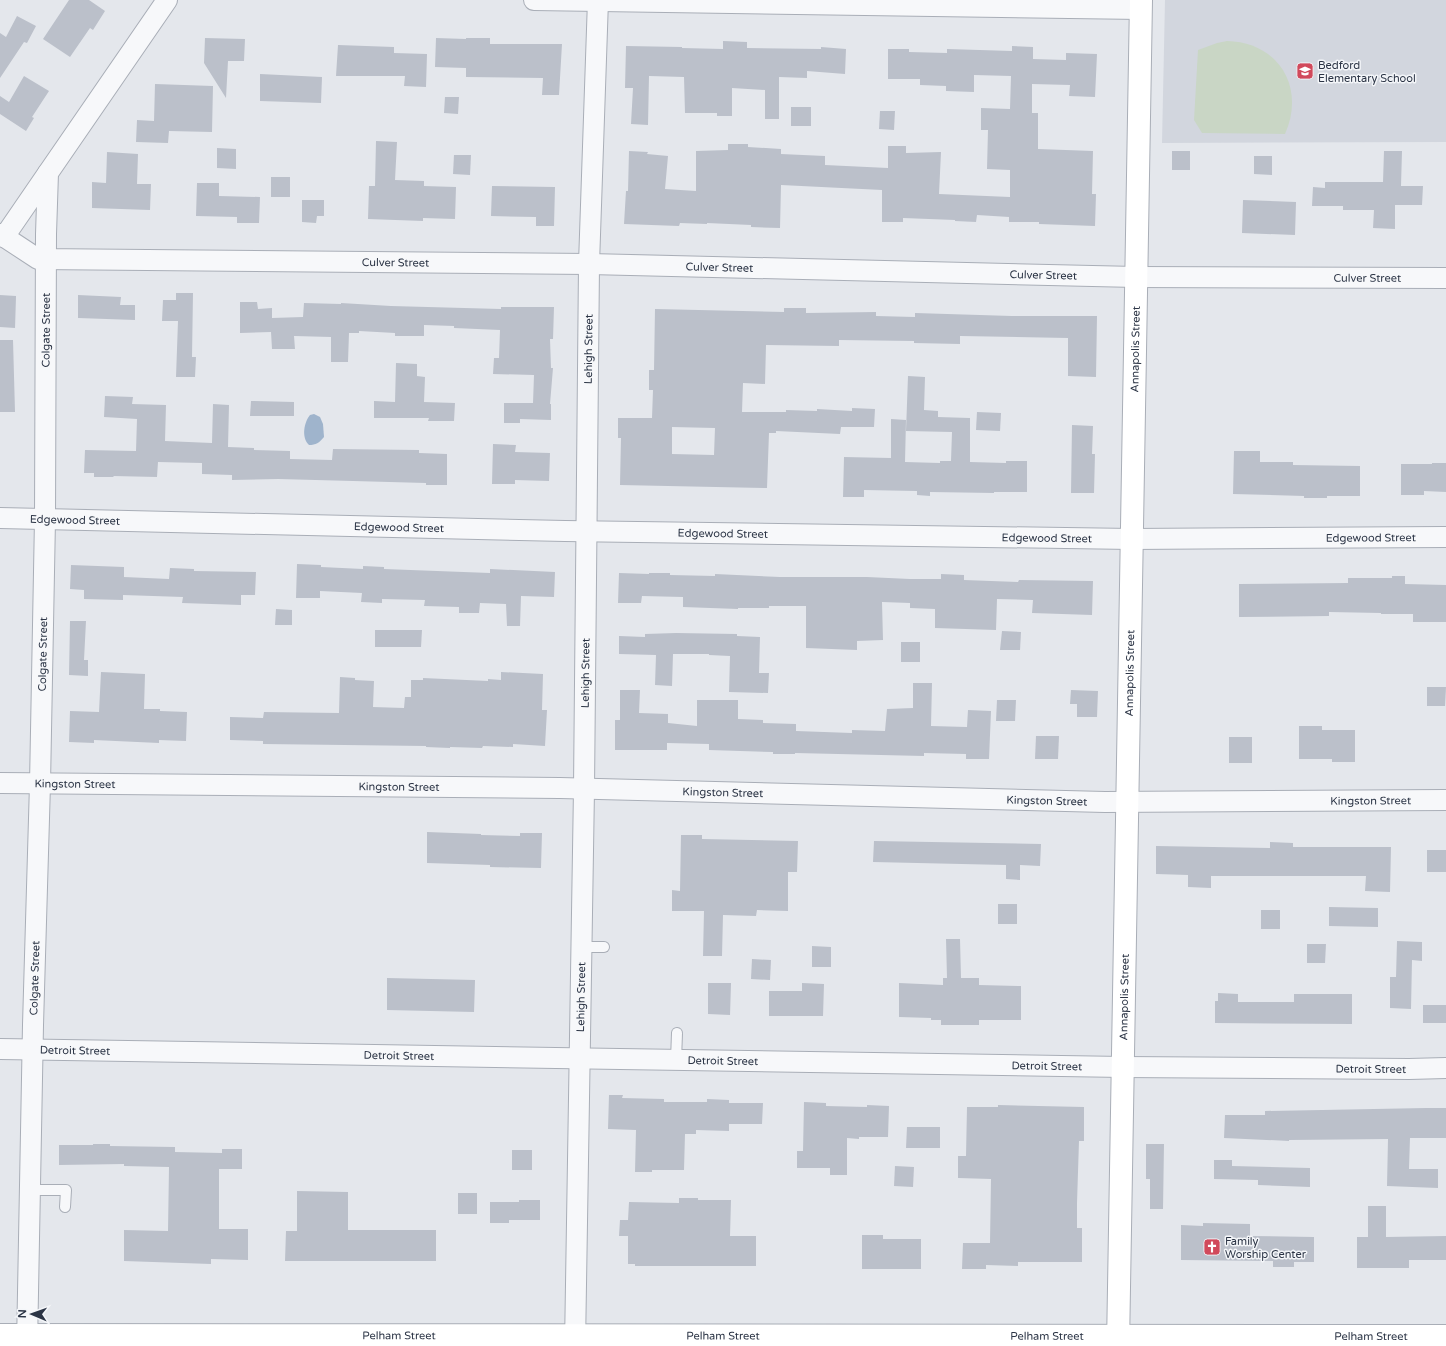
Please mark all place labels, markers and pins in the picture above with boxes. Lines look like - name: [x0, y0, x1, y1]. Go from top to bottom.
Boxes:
- place label: Bedford Elementary School: [1318, 59, 1416, 85]
- school or university icon: Bedford Elementary School: [1295, 61, 1315, 81]
- place label: Family Worship Center: [1225, 1235, 1307, 1261]
- church icon: Family Worship Center: [1202, 1237, 1222, 1257]

